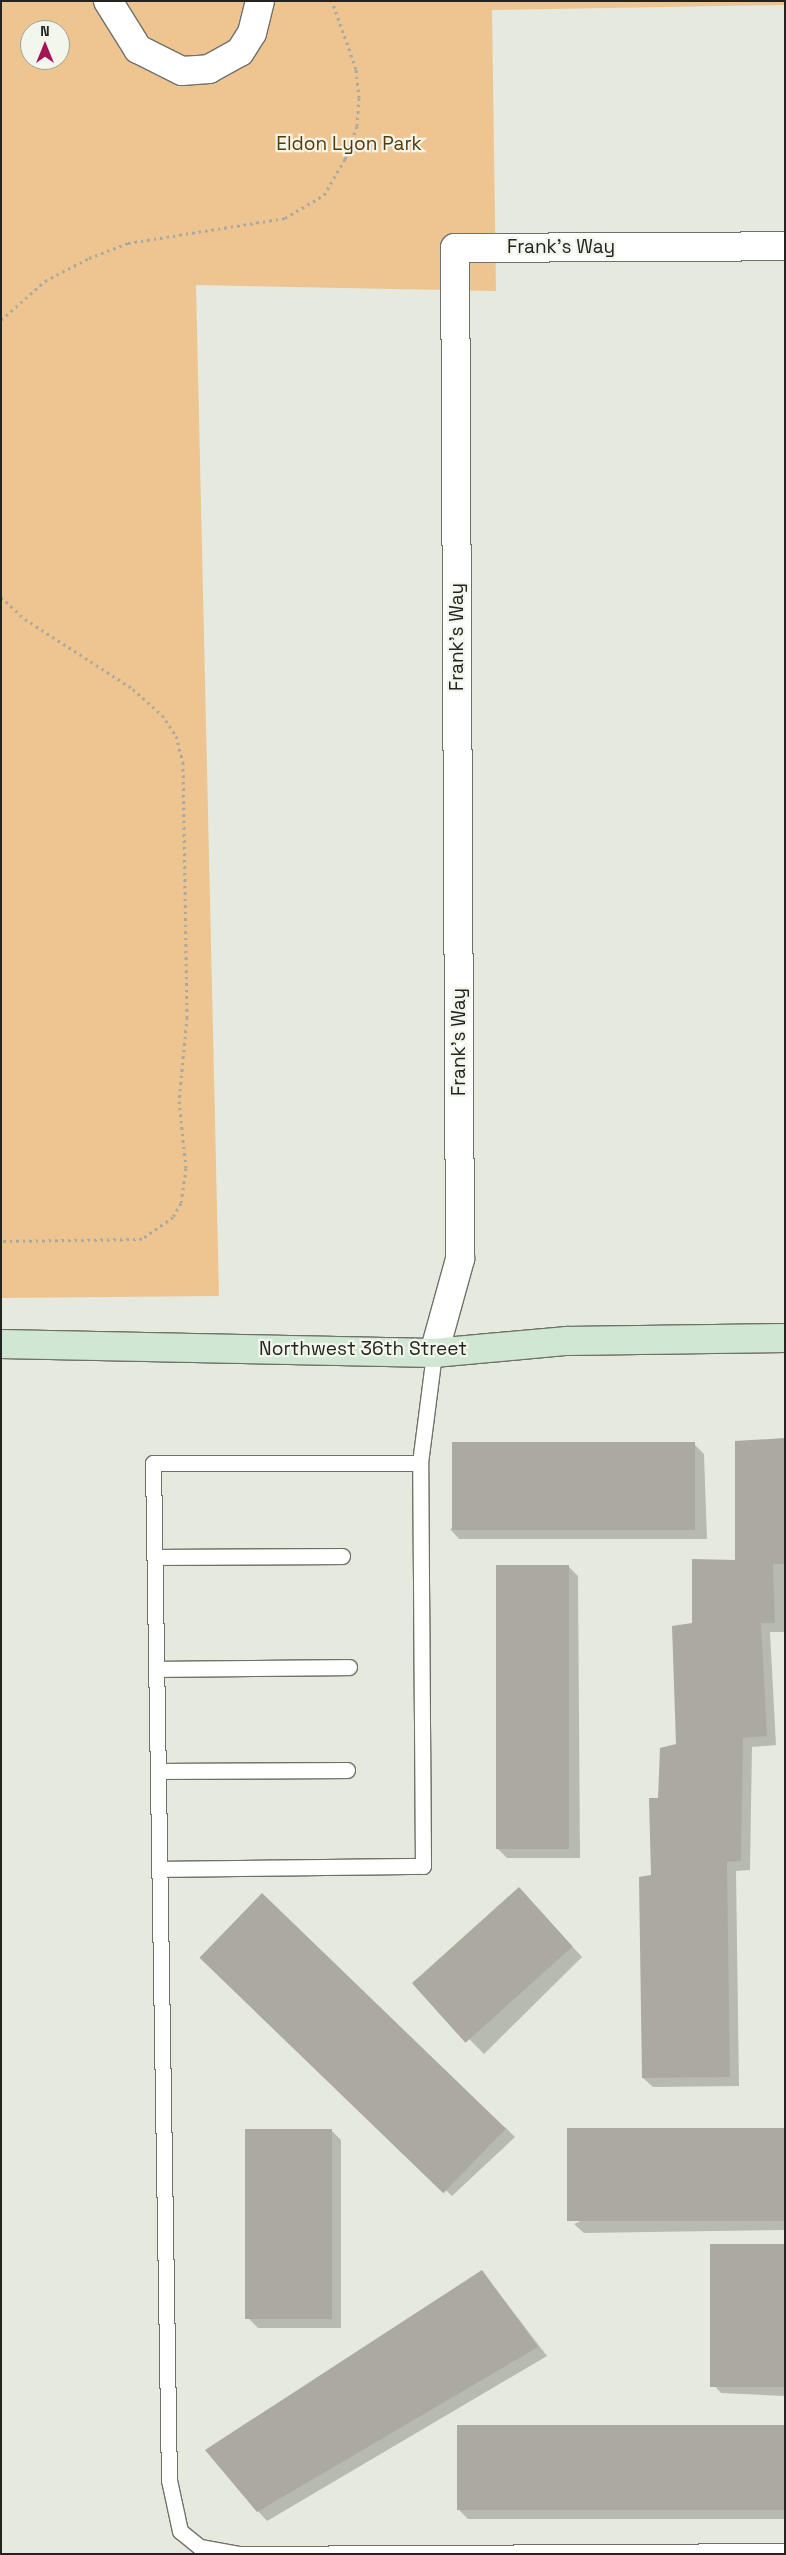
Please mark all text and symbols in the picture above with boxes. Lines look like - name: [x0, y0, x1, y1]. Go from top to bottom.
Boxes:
- north arrow: [20, 20, 70, 70]
- text: N: [40, 22, 50, 40]
- park label: Eldon Lyon Park: [276, 133, 422, 155]
- street label: Frank's Way: [507, 236, 615, 258]
- street label: Frank's Way: [446, 583, 468, 691]
- street label: Frank's Way: [448, 988, 470, 1096]
- street label: Northwest 36th Street: [259, 1338, 467, 1360]

